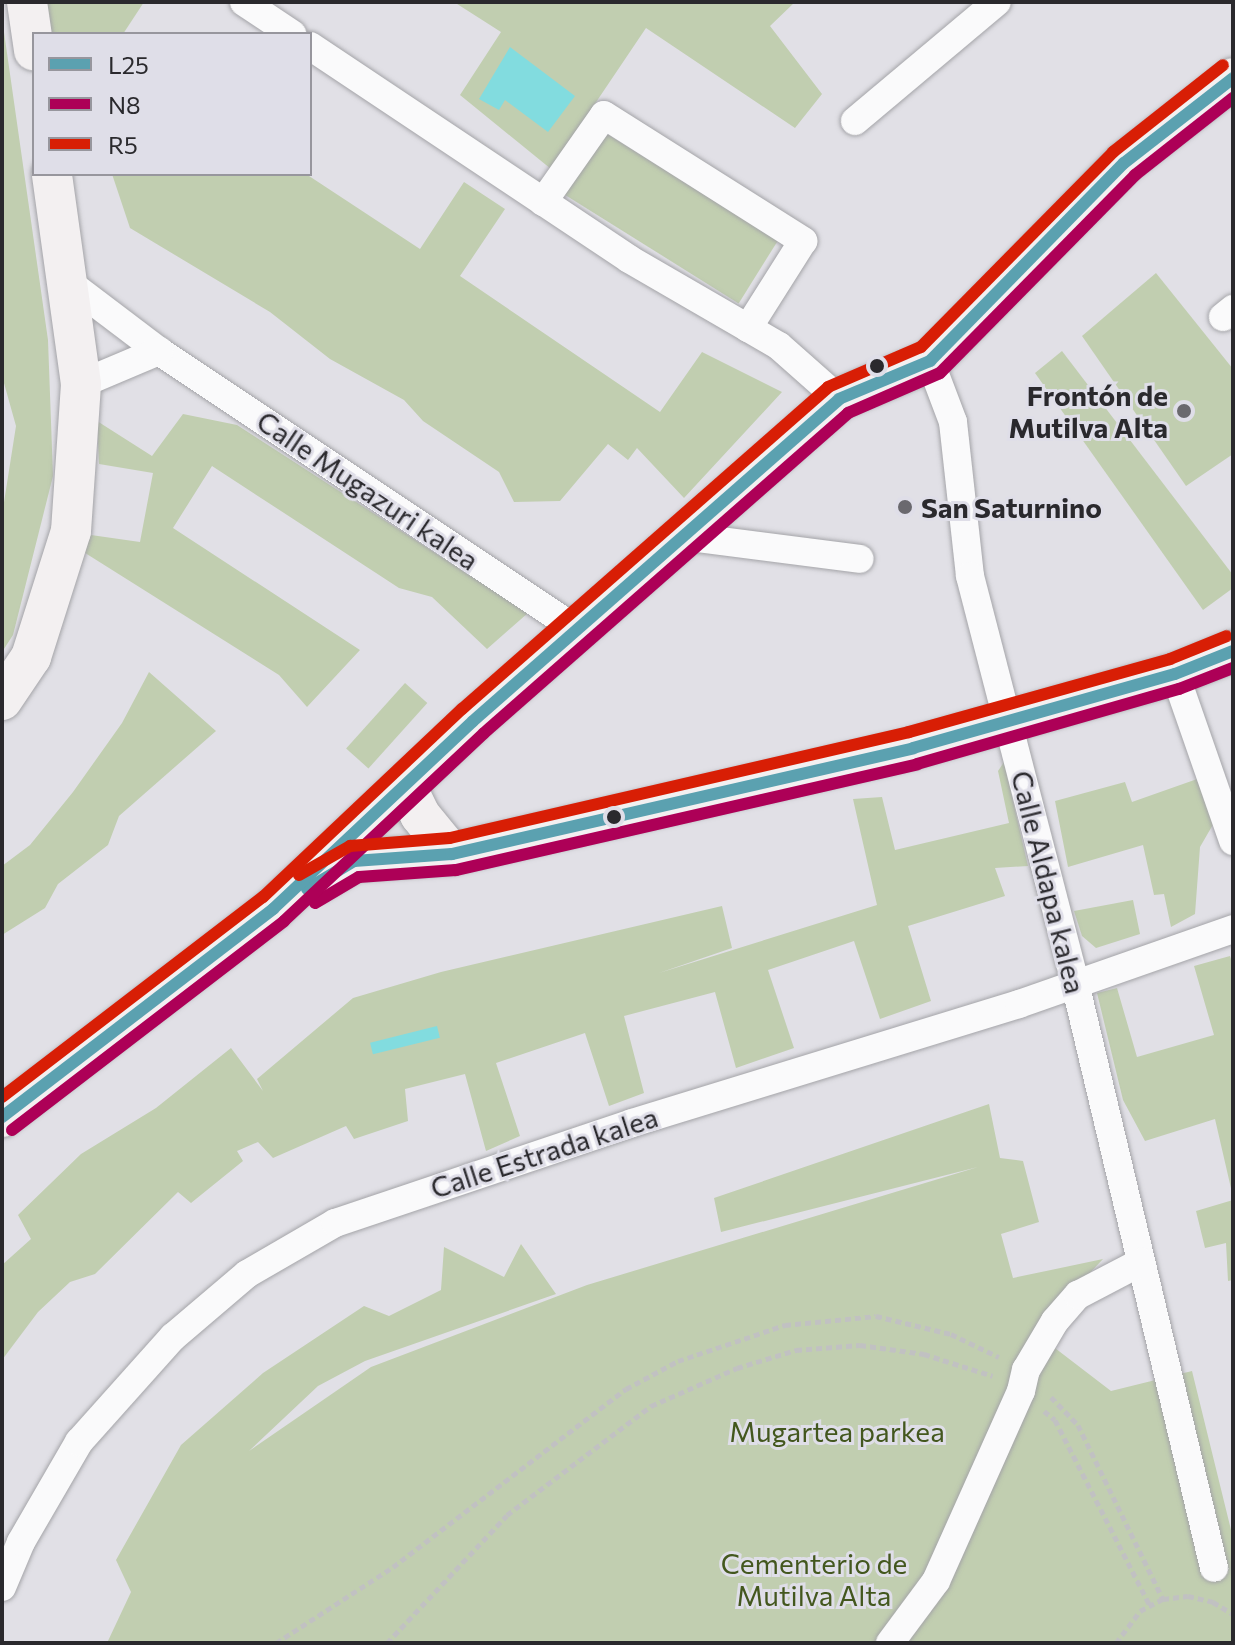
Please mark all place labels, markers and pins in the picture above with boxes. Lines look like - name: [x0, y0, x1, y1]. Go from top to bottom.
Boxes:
- unlabelled marker: [869, 358, 885, 374]
- place label: Frontón de Mutilva Alta: [1009, 378, 1168, 444]
- marker: Frontón de Mutilva Alta: [1175, 402, 1193, 420]
- place label: San Saturnino: [921, 490, 1102, 524]
- marker: San Saturnino: [896, 498, 914, 516]
- unlabelled marker: [606, 809, 622, 825]

